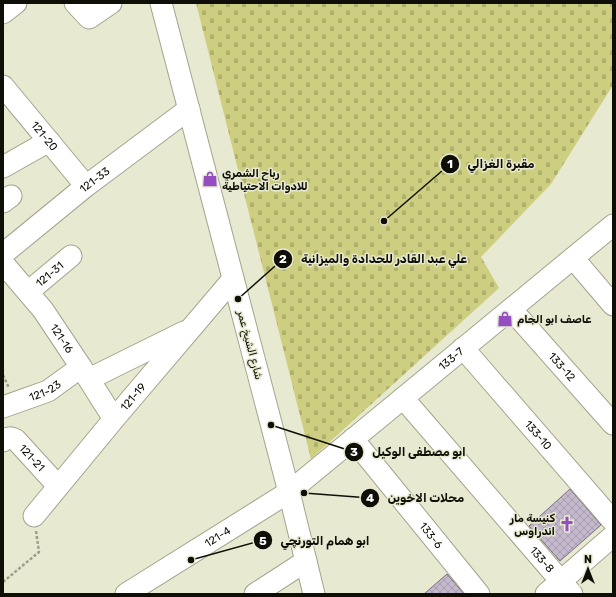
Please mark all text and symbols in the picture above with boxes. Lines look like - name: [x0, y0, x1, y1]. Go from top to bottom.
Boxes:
- street label: 121-20: [29, 119, 60, 153]
- callout: مقبرة الغزالي: [440, 152, 543, 176]
- text: 1: [447, 157, 453, 171]
- text: مقبرة الغزالي: [467, 157, 535, 173]
- street label: 121-33: [77, 164, 112, 195]
- place label: رباح الشمري للادوات الاحتياطية: [222, 167, 308, 193]
- shop icon: رباح الشمري للادوات الاحتياطية: [201, 170, 219, 188]
- callout: علي عبد القادر للحدادة والميزانية: [273, 247, 475, 271]
- text: 2: [279, 252, 287, 266]
- text: علي عبد القادر للحدادة والميزانية: [301, 252, 467, 268]
- street label: 121-31: [33, 259, 66, 289]
- street label: شارع الشيخ عمر: [232, 308, 266, 382]
- shop icon: عاصف ابو الجام: [496, 310, 514, 328]
- place label: عاصف ابو الجام: [517, 313, 591, 327]
- street label: 121-16: [48, 322, 77, 356]
- street label: 133-7: [436, 344, 466, 373]
- street label: 133-12: [546, 350, 578, 384]
- street label: 121-23: [27, 377, 64, 404]
- street label: 121-19: [118, 380, 148, 413]
- street label: 133-10: [522, 418, 555, 452]
- callout: ابو مصطفى الوكيل: [344, 440, 474, 464]
- street label: 121-21: [16, 441, 48, 474]
- text: 3: [350, 445, 358, 459]
- text: ابو مصطفى الوكيل: [372, 445, 466, 459]
- callout: محلات الاخوين: [360, 486, 472, 510]
- text: 4: [366, 491, 374, 505]
- text: محلات الاخوين: [388, 491, 464, 505]
- place label: كنيسة مار اندراوس: [509, 512, 555, 538]
- church icon: كنيسة مار اندراوس: [558, 515, 576, 533]
- street label: 133-6: [417, 520, 446, 551]
- street label: 121-4: [202, 524, 233, 550]
- callout: ابو همام التورنچي: [253, 528, 378, 552]
- text: 5: [259, 534, 267, 548]
- text: ابو همام التورنچي: [280, 534, 370, 550]
- street label: 133-8: [527, 544, 557, 575]
- north arrow: [568, 549, 608, 589]
- text: N: [584, 553, 592, 566]

